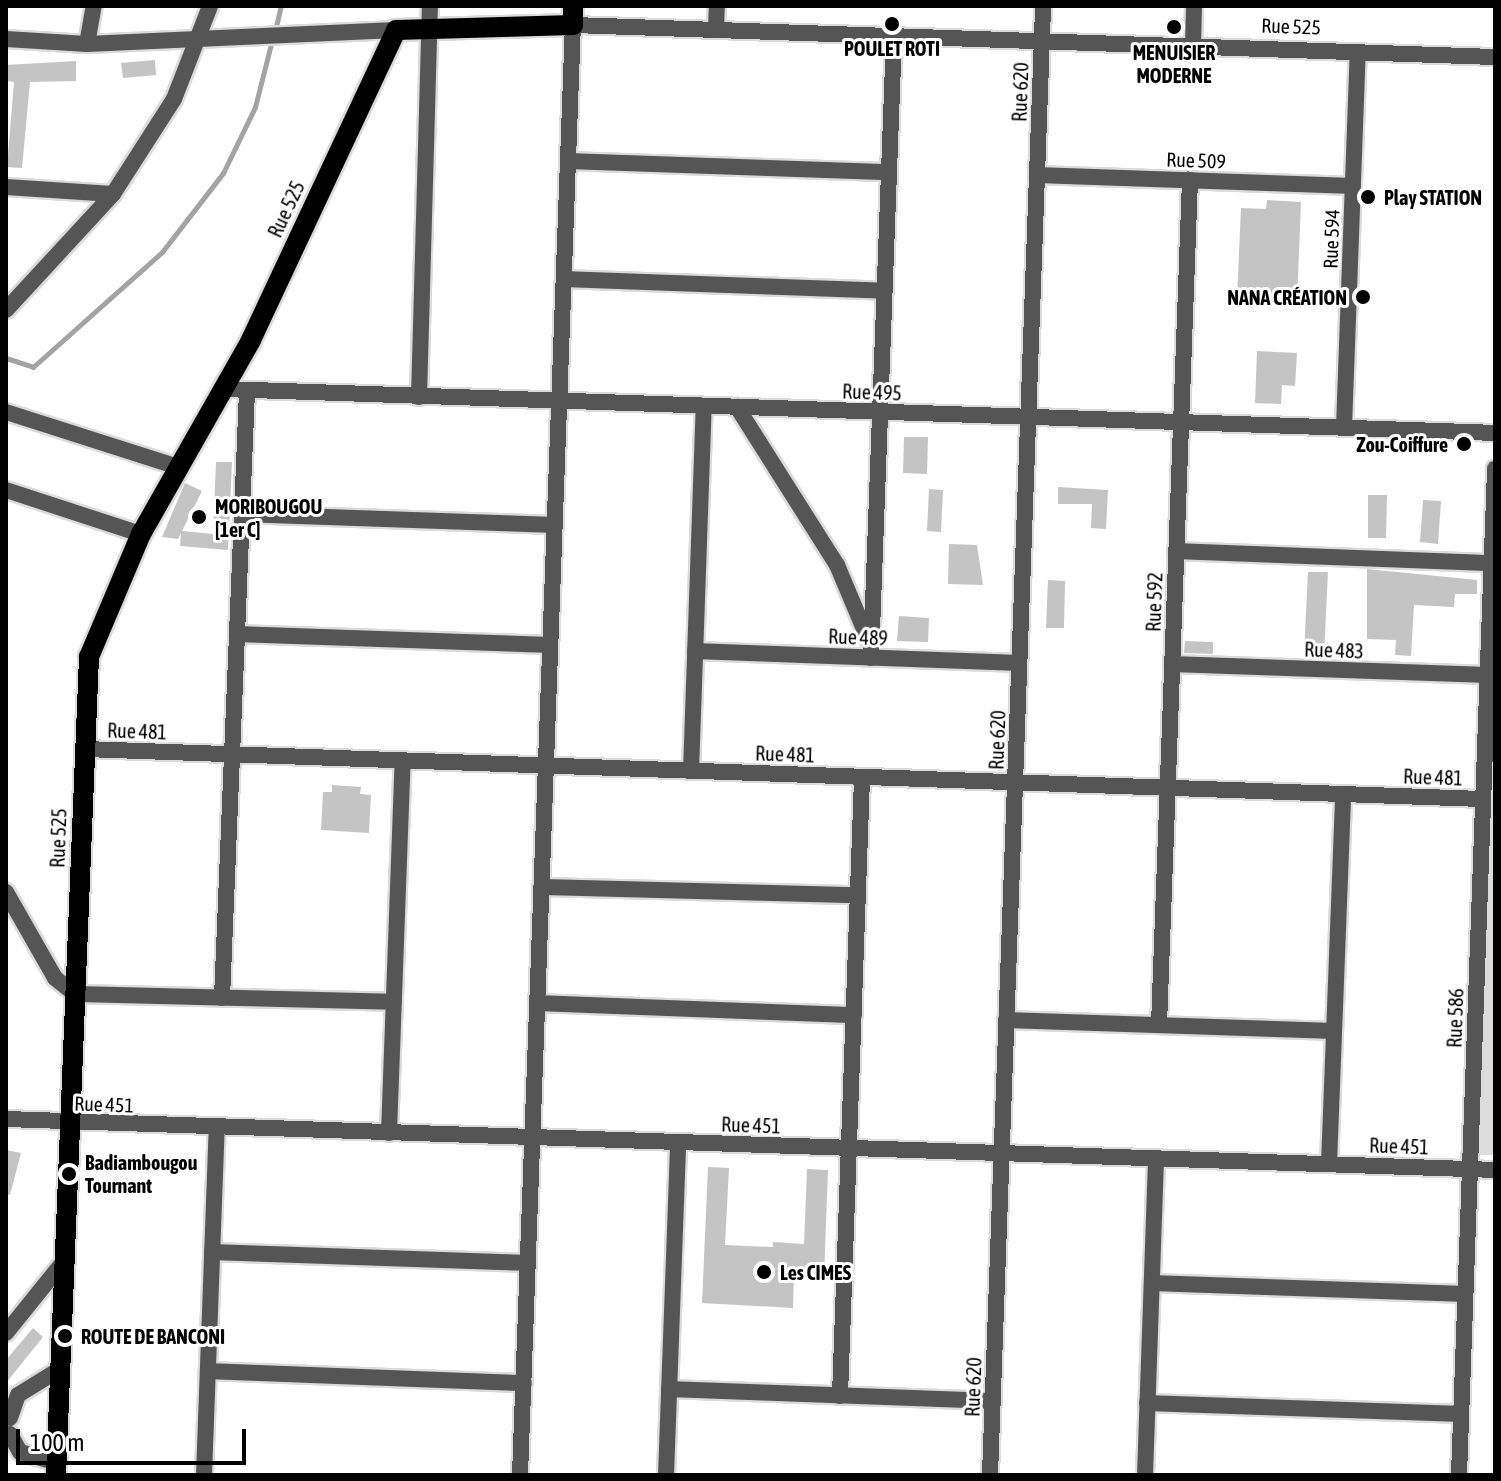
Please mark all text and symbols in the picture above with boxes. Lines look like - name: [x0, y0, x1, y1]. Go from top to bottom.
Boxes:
- street label: Rue 525: [1261, 13, 1321, 39]
- marker: POULET ROTI: [883, 15, 901, 33]
- marker: MENUISIER MODERNE: [1165, 18, 1183, 36]
- place label: POULET ROTI: [844, 36, 940, 60]
- place label: MENUISIER MODERNE: [1133, 40, 1215, 87]
- street label: Rue 620: [1007, 62, 1033, 122]
- street label: Rue 509: [1166, 147, 1226, 173]
- street label: Rue 525: [263, 177, 309, 241]
- place label: Play STATION: [1384, 185, 1482, 209]
- marker: Play STATION: [1359, 188, 1377, 206]
- street label: Rue 594: [1318, 209, 1344, 269]
- place label: NANA CRÉATION: [1227, 285, 1347, 309]
- marker: NANA CRÉATION: [1354, 288, 1372, 306]
- street label: Rue 495: [842, 379, 902, 405]
- place label: Zou-Coiffure: [1356, 432, 1448, 456]
- marker: Zou-Coiffure: [1455, 435, 1473, 453]
- place label: MORIBOUGOU [1er C]: [215, 494, 322, 541]
- marker: MORIBOUGOU [1er C]: [190, 508, 208, 526]
- street label: Rue 592: [1141, 572, 1167, 632]
- street label: Rue 489: [828, 624, 888, 650]
- street label: Rue 483: [1304, 637, 1364, 663]
- street label: Rue 620: [984, 710, 1010, 770]
- street label: Rue 481: [107, 718, 167, 744]
- street label: Rue 481: [755, 741, 815, 767]
- street label: Rue 481: [1403, 764, 1463, 790]
- street label: Rue 525: [45, 808, 71, 868]
- street label: Rue 586: [1442, 988, 1468, 1048]
- street label: Rue 451: [74, 1091, 134, 1117]
- street label: Rue 451: [721, 1112, 781, 1138]
- street label: Rue 451: [1369, 1133, 1429, 1159]
- place label: Badiambougou Tournant: [85, 1150, 197, 1197]
- marker: Badiambougou Tournant: [60, 1165, 78, 1183]
- place label: Les CIMES: [780, 1260, 851, 1284]
- marker: Les CIMES: [755, 1263, 773, 1281]
- place label: ROUTE DE BANCONI: [81, 1324, 225, 1348]
- marker: ROUTE DE BANCONI: [56, 1327, 74, 1345]
- street label: Rue 620: [960, 1357, 986, 1417]
- scale bar: [20, 1413, 250, 1463]
- text: 100 m: [30, 1429, 84, 1456]

